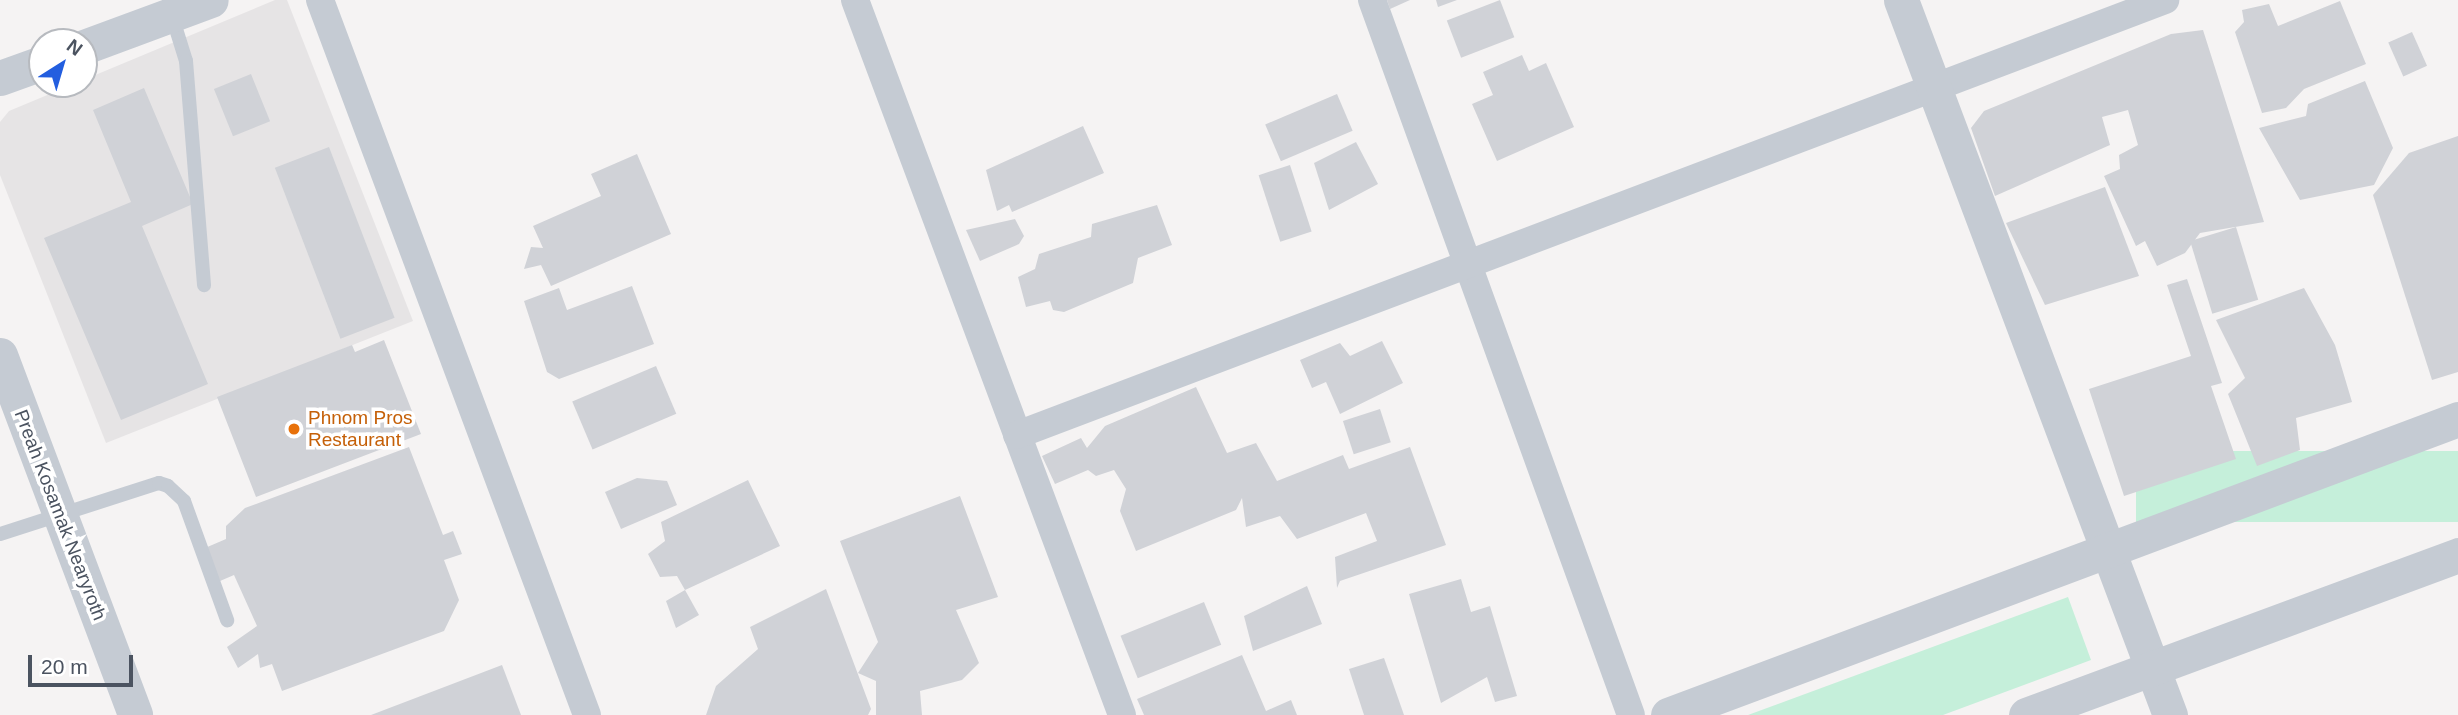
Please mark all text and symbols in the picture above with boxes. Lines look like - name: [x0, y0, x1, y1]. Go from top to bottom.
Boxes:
- north arrow: [28, 28, 98, 98]
- text: N: [63, 35, 87, 60]
- street label: Preah Kosamak Nearyroth: [9, 406, 111, 624]
- place label: Phnom Pros Restaurant: [308, 407, 413, 451]
- marker: Phnom Pros Restaurant: [286, 421, 302, 437]
- scale bar: [32, 642, 136, 686]
- text: 20 m: [41, 655, 88, 678]

